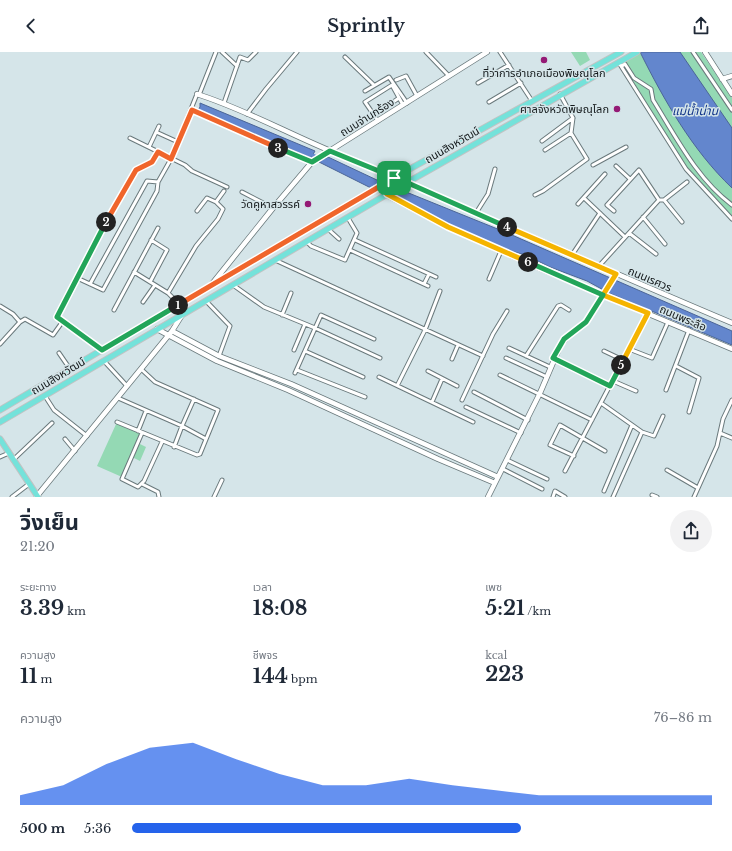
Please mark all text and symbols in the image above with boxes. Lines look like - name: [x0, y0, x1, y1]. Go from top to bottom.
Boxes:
- icon: back: [20, 15, 42, 37]
- text: Sprintly: [327, 15, 405, 37]
- icon: share: [690, 15, 712, 37]
- marker: ที่ว่าการอำเภอเมืองพิษณุโลก: [539, 55, 549, 65]
- place label: ที่ว่าการอำเภอเมืองพิษณุโลก: [482, 65, 606, 80]
- street label: ถนนจ่านกร้อง: [337, 95, 397, 139]
- place label: ศาลจังหวัดพิษณุโลก: [520, 102, 609, 116]
- water label: แม่น้ำน่าน: [672, 102, 719, 118]
- marker: ศาลจังหวัดพิษณุโลก: [612, 104, 622, 114]
- street label: ถนนสิงหวัฒน์: [422, 124, 482, 166]
- pin: 3: [268, 138, 288, 158]
- text: 3: [274, 141, 282, 155]
- pin: [377, 161, 411, 195]
- icon: arrive: [383, 167, 405, 189]
- place label: วัดคูหาสวรรค์: [241, 197, 300, 211]
- marker: วัดคูหาสวรรค์: [303, 199, 313, 209]
- pin: 2: [96, 212, 116, 232]
- text: 2: [102, 215, 110, 229]
- pin: 4: [497, 217, 517, 237]
- text: 4: [503, 220, 511, 234]
- pin: 6: [518, 252, 538, 272]
- text: 6: [524, 255, 532, 269]
- street label: ถนนเรศวร: [626, 264, 674, 294]
- pin: 1: [168, 295, 188, 315]
- text: 1: [176, 298, 180, 312]
- street label: ถนนพระลือ: [658, 302, 708, 334]
- street label: ถนนสิงหวัฒน์: [28, 354, 88, 398]
- pin: 5: [611, 355, 631, 375]
- text: 5: [618, 358, 624, 372]
- text: วิ่งเย็น: [20, 509, 79, 536]
- button: share: [670, 510, 712, 552]
- text: 21:20: [20, 538, 55, 555]
- text: ระยะทาง: [20, 580, 56, 594]
- text: เวลา: [253, 580, 272, 594]
- text: เพซ: [485, 580, 502, 594]
- text: 3.39: [20, 596, 64, 620]
- text: 18:08: [253, 596, 308, 620]
- text: 5:21: [485, 596, 525, 620]
- text: km: [64, 604, 86, 618]
- text: /km: [525, 604, 551, 618]
- text: ความสูง: [20, 648, 56, 662]
- text: ชีพจร: [253, 648, 278, 662]
- text: kcal: [485, 648, 507, 662]
- text: 223: [485, 662, 524, 686]
- text: 11: [20, 664, 37, 688]
- text: 144: [253, 664, 288, 688]
- text: m: [37, 672, 52, 686]
- text: bpm: [288, 672, 318, 686]
- text: 76–86 m: [654, 709, 712, 726]
- text: ความสูง: [20, 710, 62, 727]
- text: 500 m: [20, 820, 65, 837]
- text: 5:36: [84, 820, 111, 837]

